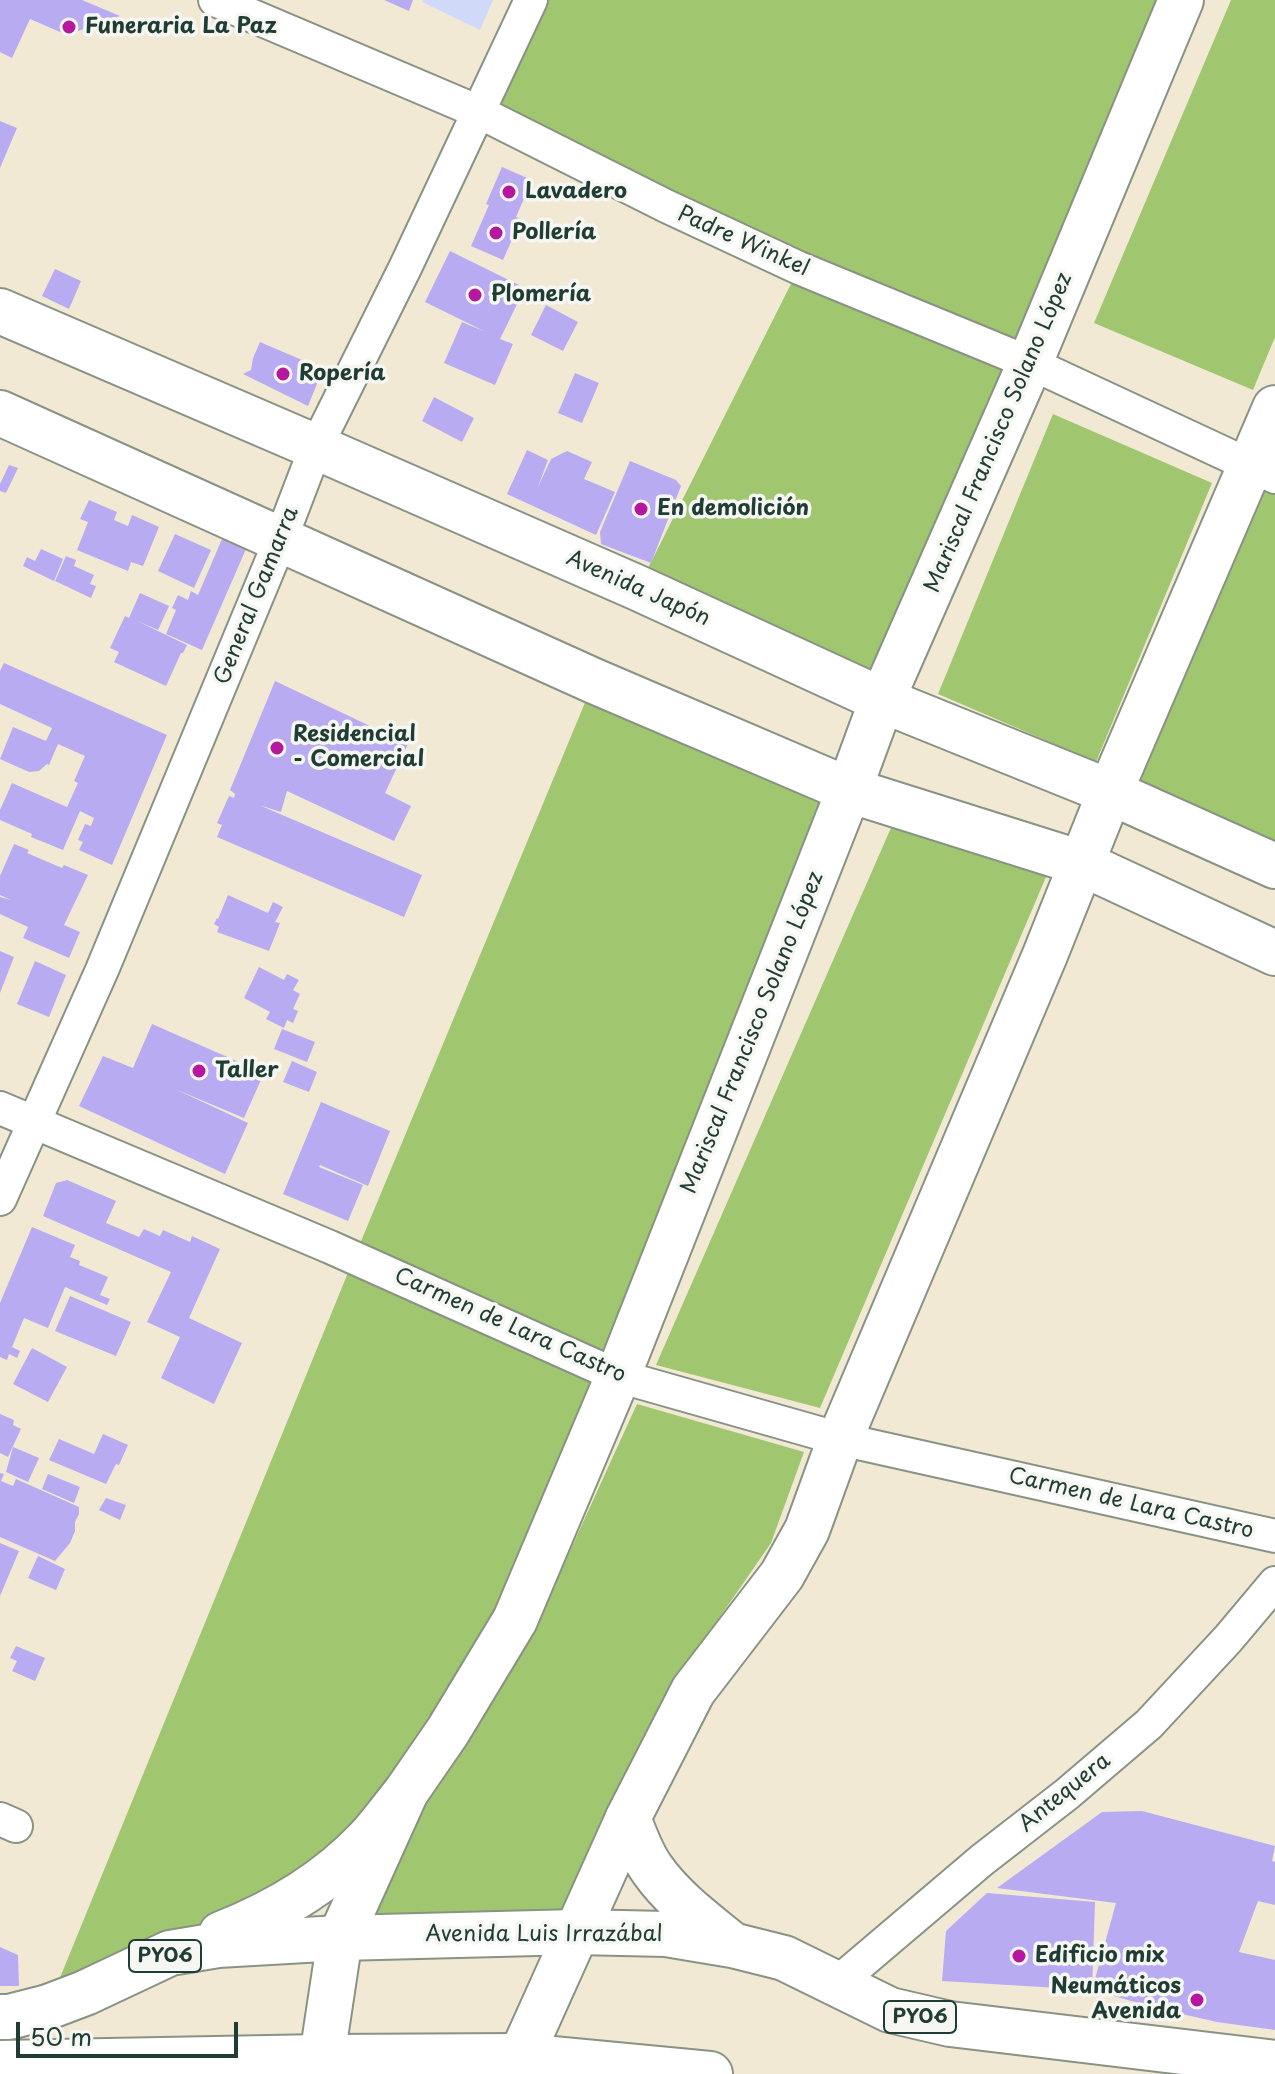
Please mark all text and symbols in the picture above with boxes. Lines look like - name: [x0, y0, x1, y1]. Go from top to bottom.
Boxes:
- place label: Funeraria La Paz: [85, 14, 277, 40]
- marker: Funeraria La Paz: [60, 18, 78, 36]
- place label: Lavadero: [525, 179, 627, 205]
- marker: Lavadero: [500, 183, 518, 201]
- street label: Padre Winkel: [673, 201, 813, 283]
- place label: Pollería: [512, 220, 596, 246]
- marker: Pollería: [487, 224, 505, 242]
- street label: Mariscal Francisco Solano López: [919, 269, 1079, 597]
- place label: Plomería: [491, 282, 591, 308]
- marker: Plomería: [466, 286, 484, 304]
- place label: Ropería: [299, 361, 386, 387]
- marker: Ropería: [274, 365, 292, 383]
- place label: En demolición: [657, 496, 809, 522]
- marker: En demolición: [632, 500, 650, 518]
- street label: General Gamarra: [209, 503, 305, 689]
- street label: Avenida Japón: [562, 546, 714, 632]
- place label: Residencial - Comercial: [293, 722, 424, 774]
- marker: Residencial - Comercial: [268, 739, 286, 757]
- street label: Mariscal Francisco Solano López: [676, 868, 830, 1198]
- place label: Taller: [215, 1058, 279, 1084]
- marker: Taller: [190, 1062, 208, 1080]
- street label: Carmen de Lara Castro: [390, 1263, 630, 1389]
- street label: Carmen de Lara Castro: [1006, 1463, 1256, 1545]
- street label: Antequera: [1014, 1748, 1116, 1838]
- street label: Avenida Luis Irrazábal: [425, 1922, 663, 1948]
- road number: PY06: [129, 1940, 201, 1972]
- place label: Edificio mix: [1035, 1943, 1164, 1969]
- marker: Edificio mix: [1010, 1947, 1028, 1965]
- place label: Neumáticos Avenida: [1051, 1974, 1181, 2026]
- marker: Neumáticos Avenida: [1188, 1991, 1206, 2009]
- road number: PY06: [884, 2001, 956, 2033]
- scale bar: [20, 2006, 242, 2056]
- text: 50 m: [30, 2018, 92, 2054]

